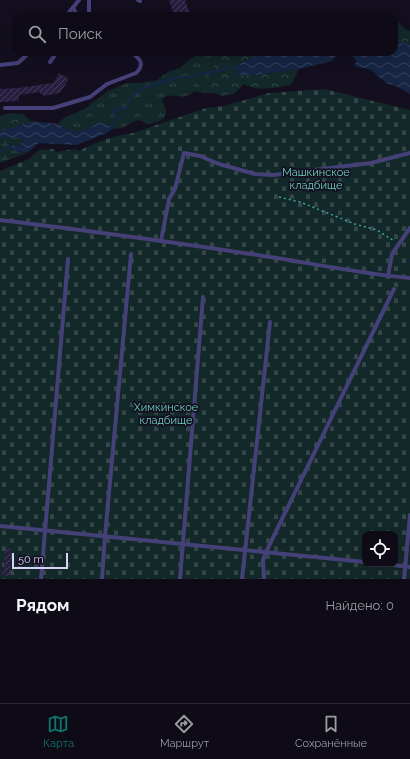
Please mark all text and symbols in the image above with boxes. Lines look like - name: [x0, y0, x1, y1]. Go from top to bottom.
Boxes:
- search box: [12, 12, 398, 56]
- icon: search: [26, 23, 48, 45]
- text: Поиск: [58, 25, 103, 43]
- park label: Машкинское кладбище: [282, 166, 350, 192]
- park label: Химкинское кладбище: [134, 401, 199, 427]
- map controls: [362, 531, 398, 567]
- button: locate: [362, 531, 398, 567]
- scale bar: [12, 551, 68, 570]
- text: 50 m: [18, 553, 44, 566]
- text: Рядом: [16, 595, 69, 615]
- text: Найдено: 0: [325, 598, 394, 613]
- tab: Карта: [43, 713, 74, 750]
- tab: Маршрут: [160, 713, 209, 750]
- tab: Сохранённые: [295, 713, 367, 750]

